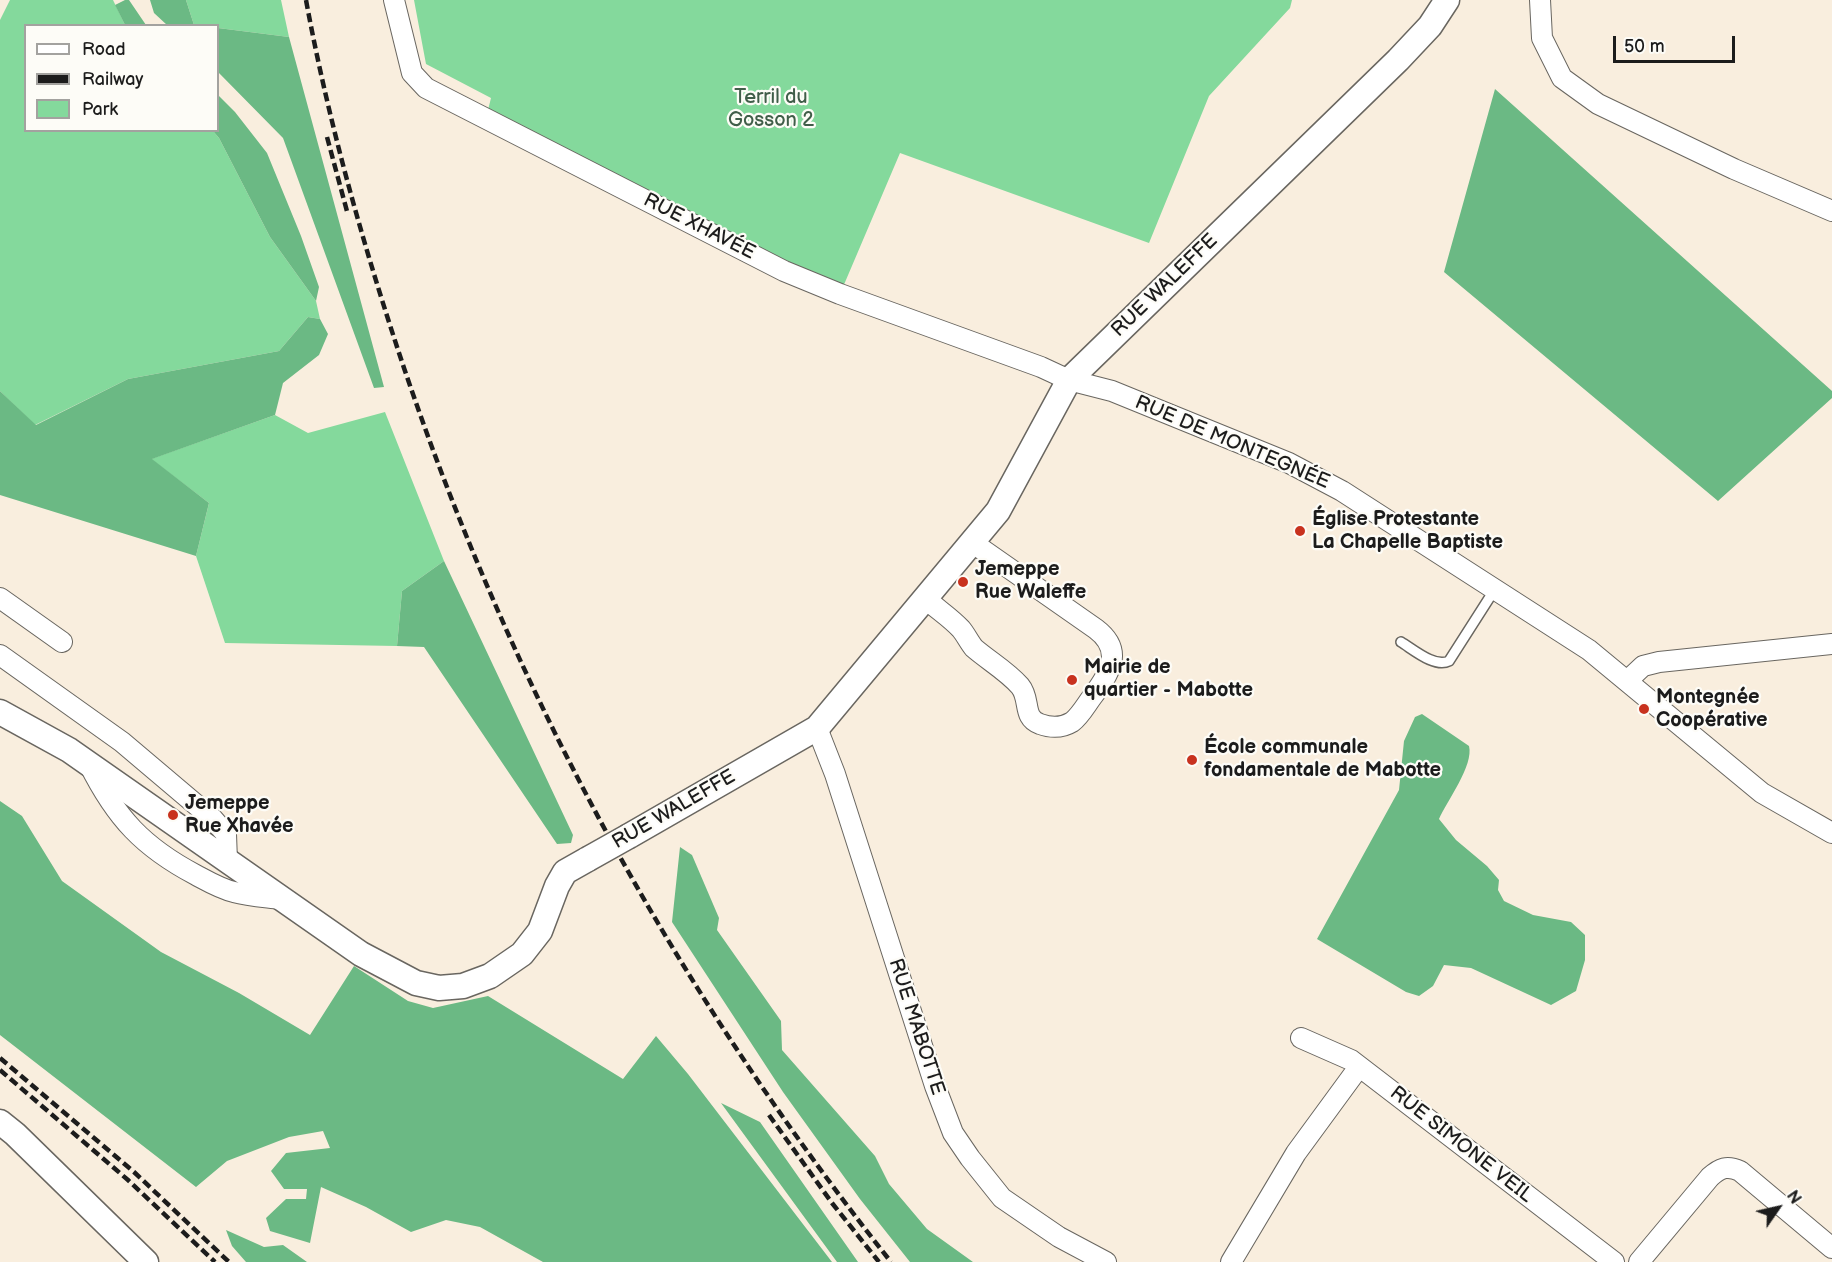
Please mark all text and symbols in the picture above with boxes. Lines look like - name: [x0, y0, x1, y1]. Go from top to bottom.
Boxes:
- legend: [24, 24, 219, 132]
- scale bar: [1616, 24, 1738, 62]
- text: 50 m: [1624, 36, 1665, 57]
- text: Road: [82, 39, 126, 60]
- text: Railway: [82, 69, 144, 90]
- park label: Terril du Gosson 2: [728, 86, 814, 133]
- text: Park: [82, 99, 118, 120]
- street label: RUE XHAVÉE: [639, 189, 759, 265]
- street label: RUE WALEFFE: [1107, 229, 1223, 343]
- street label: RUE DE MONTEGNÉE: [1131, 391, 1333, 495]
- place label: Église Protestante La Chapelle Baptiste: [1312, 508, 1503, 555]
- marker: Église Protestante La Chapelle Baptiste: [1293, 524, 1307, 538]
- place label: Jemeppe Rue Waleffe: [975, 558, 1086, 605]
- marker: Jemeppe Rue Waleffe: [956, 575, 970, 589]
- place label: Mairie de quartier - Mabotte: [1084, 656, 1253, 703]
- marker: Mairie de quartier - Mabotte: [1065, 673, 1079, 687]
- place label: Montegnée Coopérative: [1656, 686, 1768, 733]
- marker: Montegnée Coopérative: [1637, 702, 1651, 716]
- place label: École communale fondamentale de Mabotte: [1204, 736, 1441, 783]
- marker: École communale fondamentale de Mabotte: [1185, 753, 1199, 767]
- street label: RUE WALEFFE: [608, 765, 740, 855]
- place label: Jemeppe Rue Xhavée: [185, 792, 294, 839]
- marker: Jemeppe Rue Xhavée: [166, 808, 180, 822]
- street label: RUE MABOTTE: [883, 956, 949, 1098]
- street label: RUE SIMONE VEIL: [1385, 1082, 1537, 1208]
- north arrow: [1748, 1178, 1808, 1238]
- text: N: [1782, 1187, 1805, 1208]

